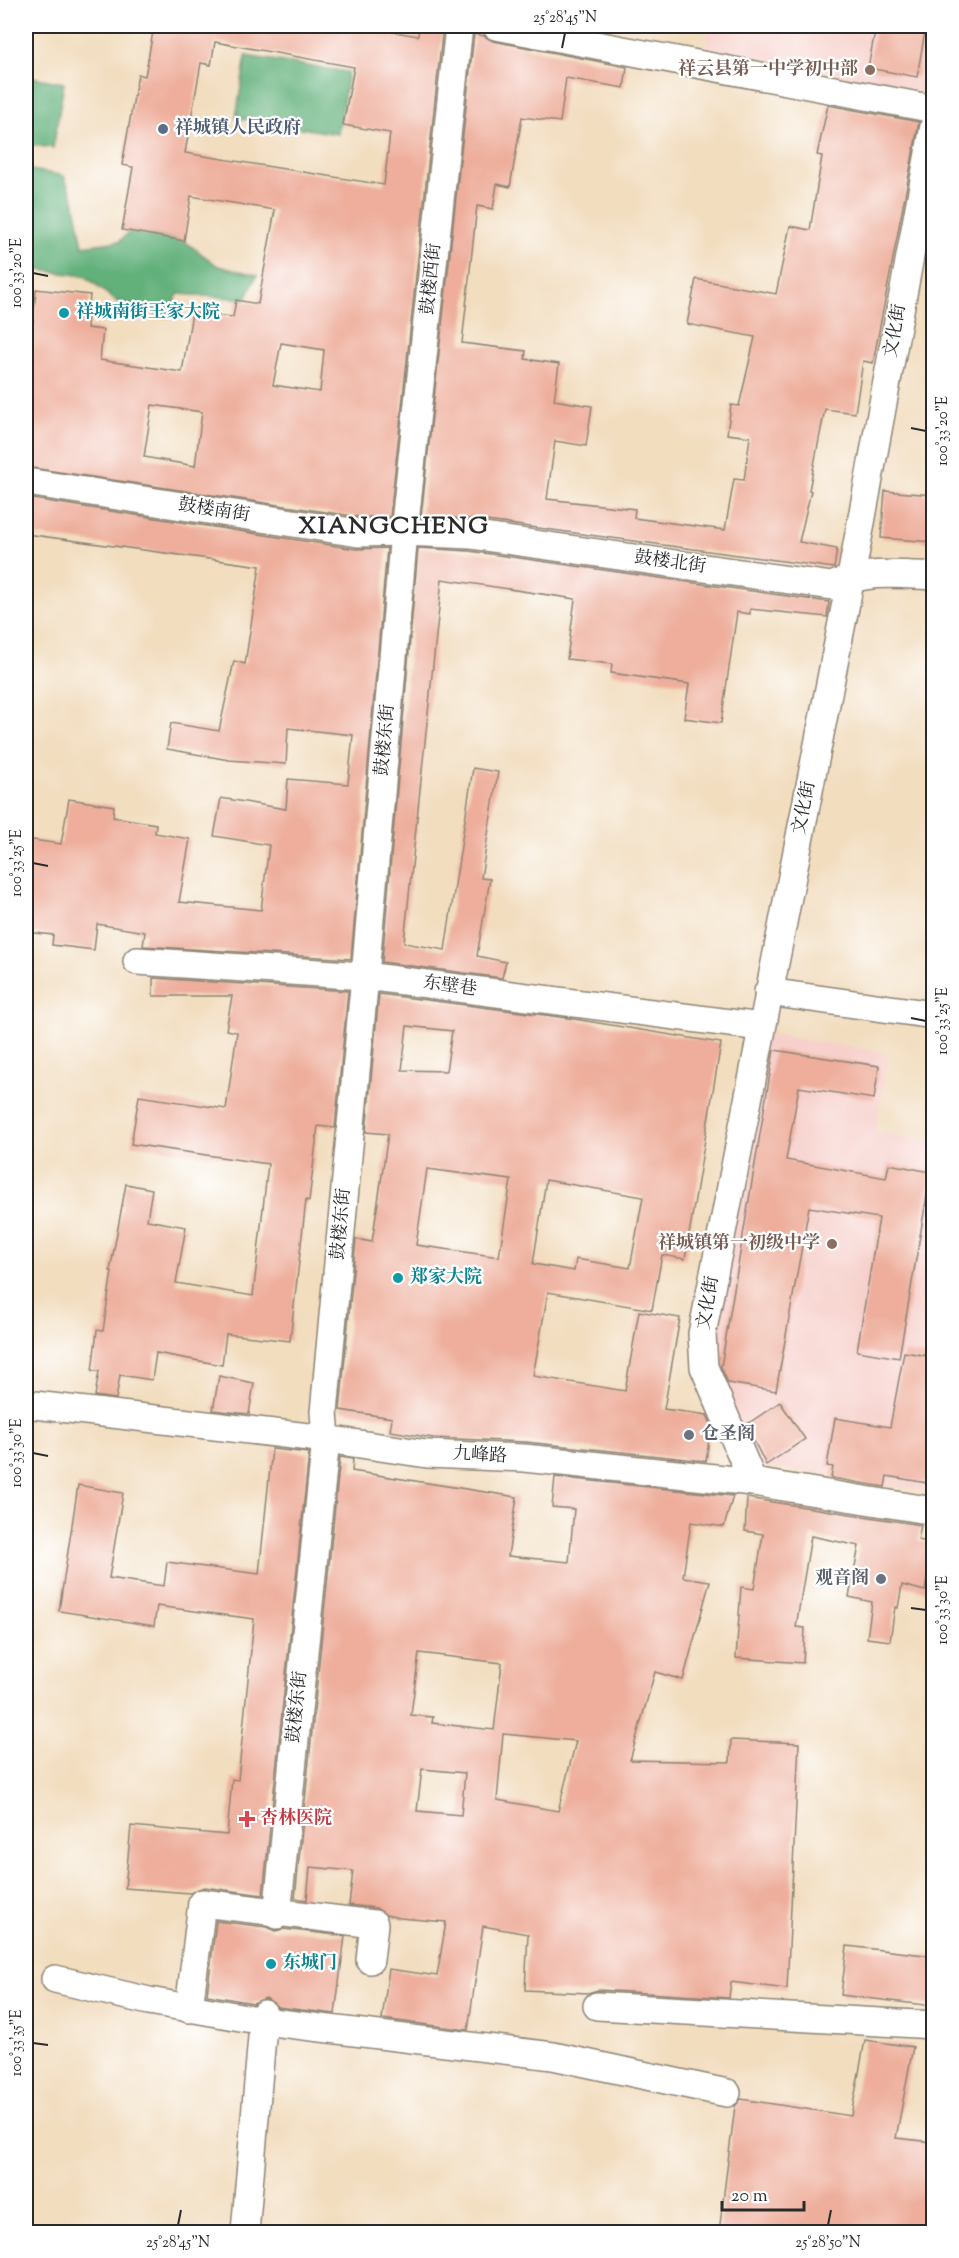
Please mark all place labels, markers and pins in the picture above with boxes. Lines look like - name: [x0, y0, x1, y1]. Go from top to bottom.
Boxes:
- place label: 祥云县第一中学初中部: [678, 57, 858, 83]
- marker: 祥云县第一中学初中部: [863, 63, 877, 77]
- place label: 祥城镇人民政府: [175, 116, 301, 142]
- marker: 祥城镇人民政府: [156, 122, 170, 136]
- place label: 祥城南街王家大院: [76, 300, 220, 326]
- marker: 祥城南街王家大院: [57, 306, 71, 320]
- place label: 祥城镇第一初级中学: [658, 1231, 820, 1257]
- marker: 祥城镇第一初级中学: [825, 1237, 839, 1251]
- place label: 郑家大院: [410, 1265, 482, 1291]
- marker: 郑家大院: [391, 1271, 405, 1285]
- place label: 仓圣阁: [701, 1422, 755, 1448]
- marker: 仓圣阁: [682, 1428, 696, 1442]
- place label: 观音阁: [815, 1566, 869, 1592]
- marker: 观音阁: [874, 1572, 888, 1586]
- place label: 杏林医院: [260, 1806, 332, 1832]
- marker: 杏林医院: [238, 1810, 256, 1828]
- place label: 东城门: [283, 1951, 337, 1977]
- marker: 东城门: [264, 1957, 278, 1971]

